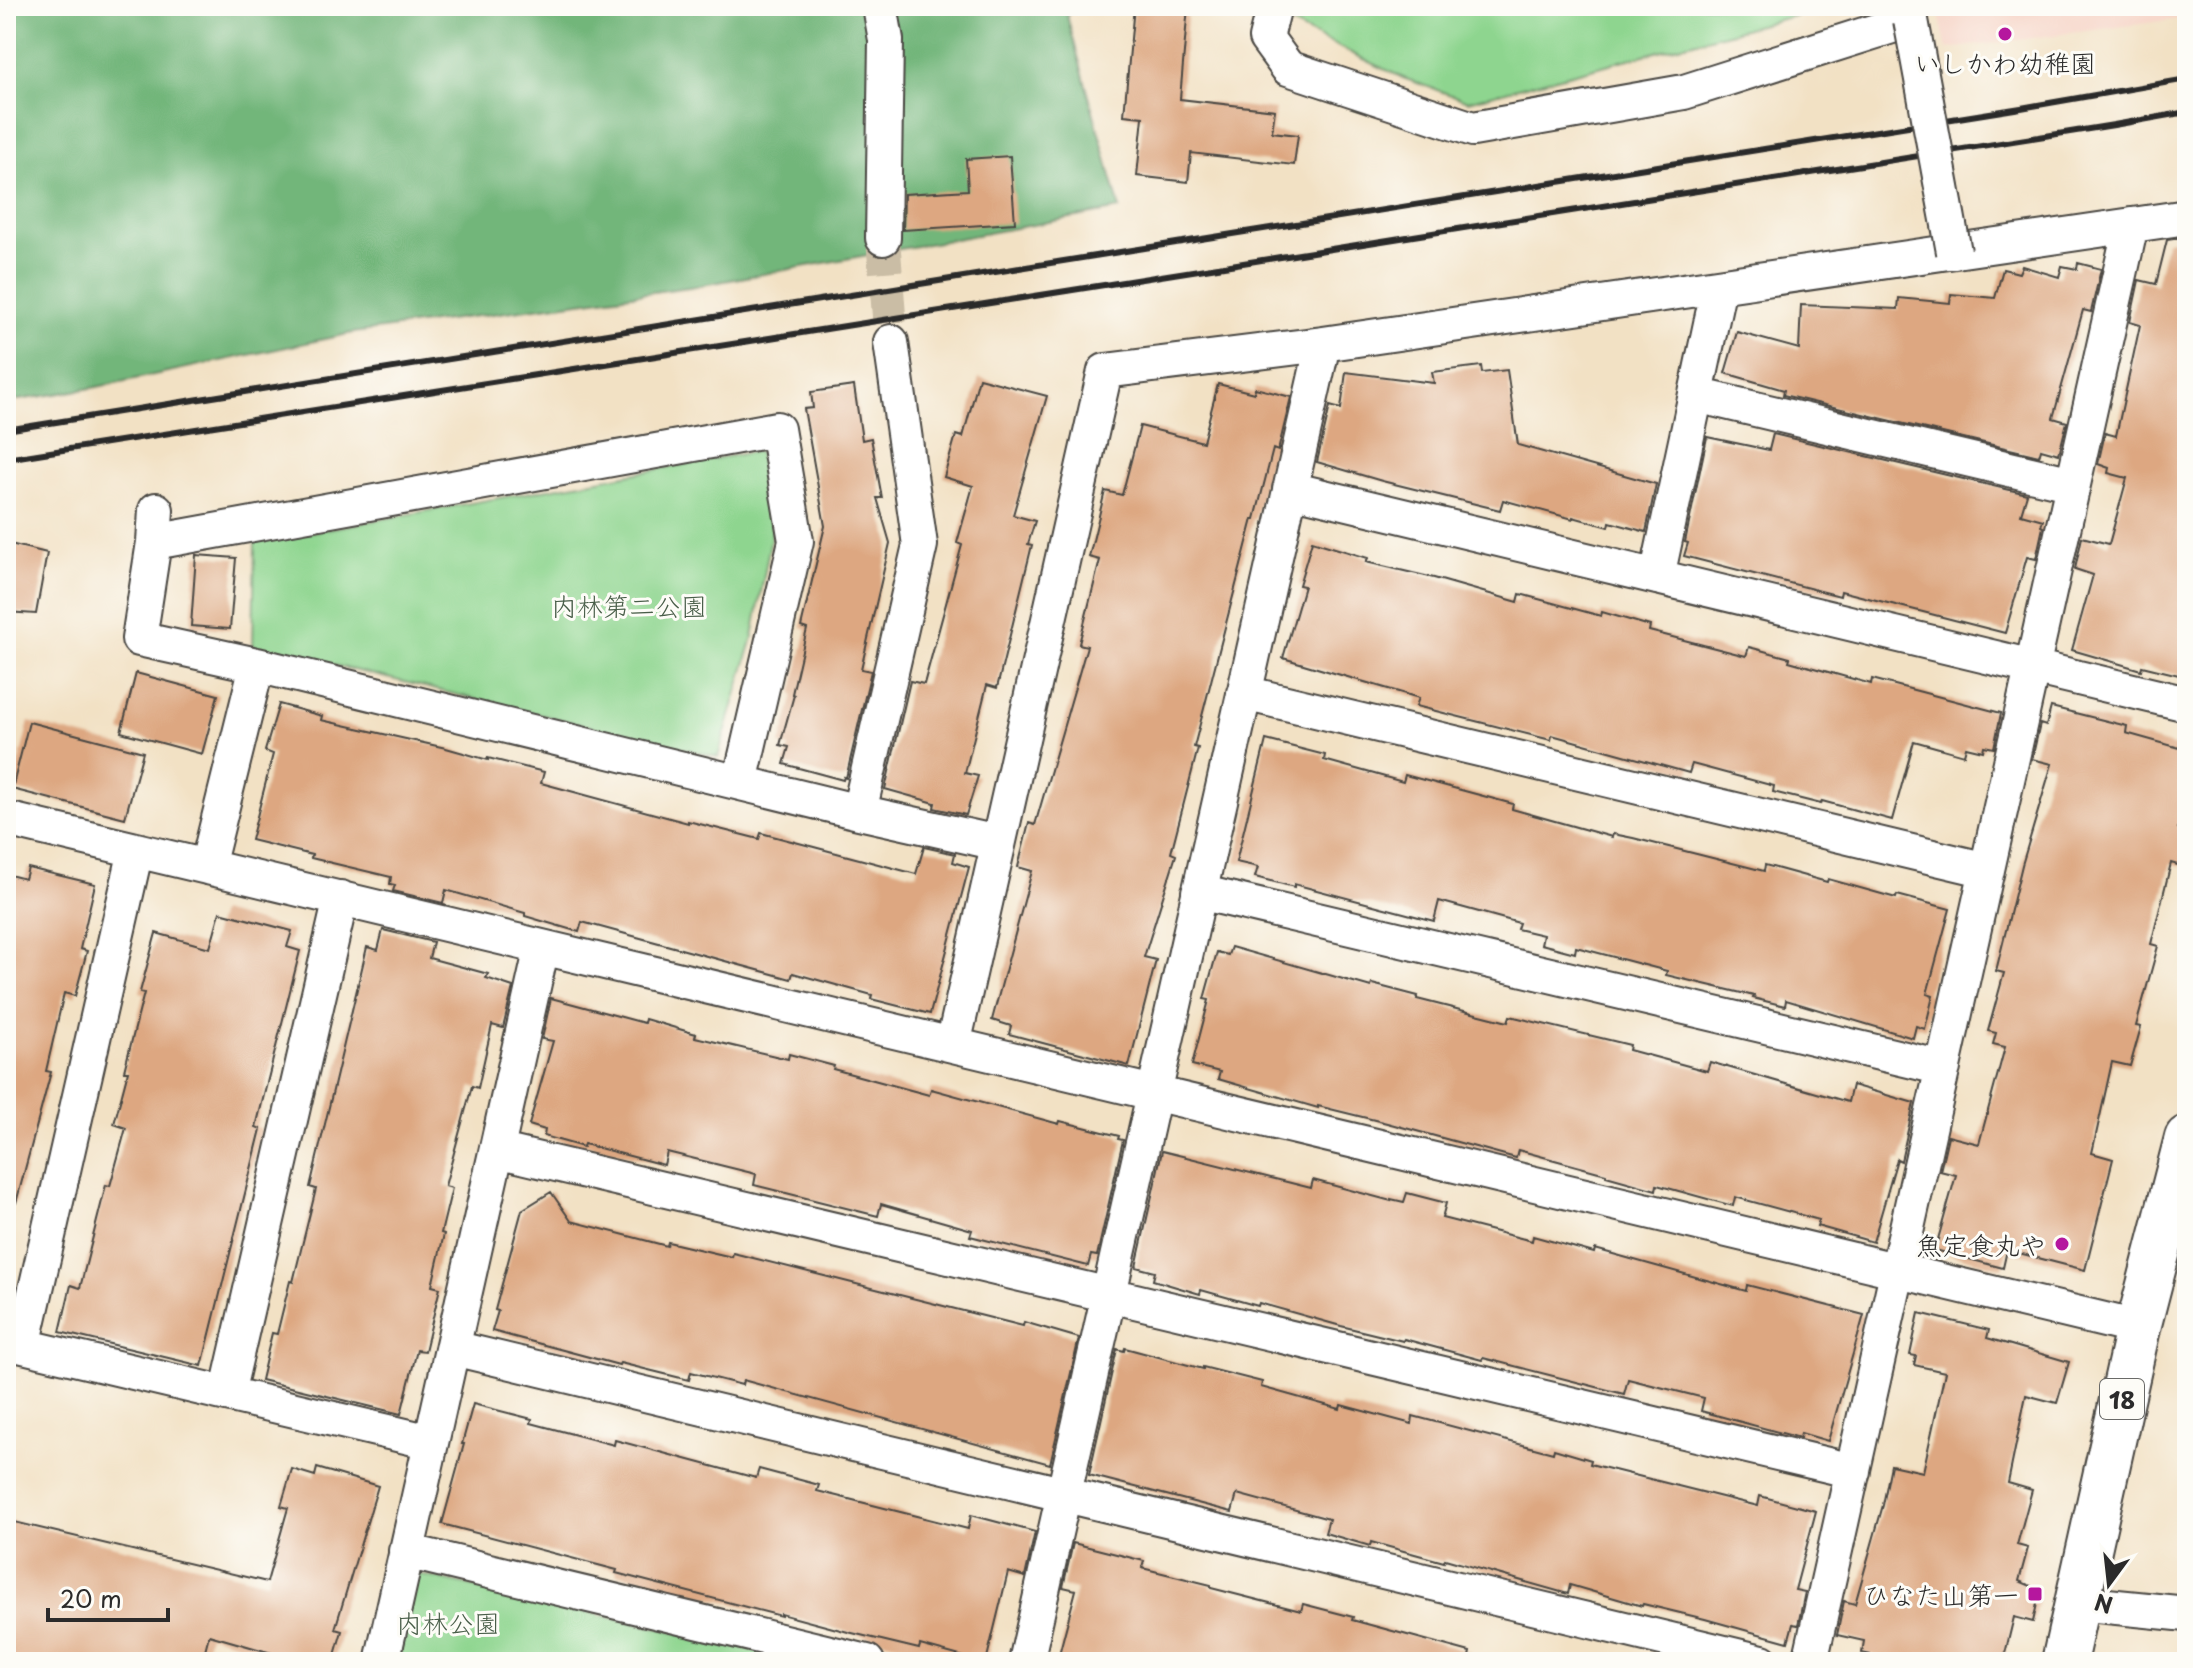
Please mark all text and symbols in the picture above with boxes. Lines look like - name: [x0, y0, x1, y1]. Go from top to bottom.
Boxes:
- marker: いしかわ幼稚園: [1996, 25, 2014, 43]
- place label: いしかわ幼稚園: [1914, 43, 2096, 82]
- park label: 内林第二公園: [551, 586, 707, 625]
- place label: 魚定食丸や: [1916, 1225, 2046, 1264]
- marker: 魚定食丸や: [2053, 1235, 2071, 1253]
- road number: 18: [2100, 1379, 2144, 1419]
- north arrow: [2069, 1544, 2149, 1624]
- scale bar: [48, 1572, 168, 1622]
- place label: ひなた山第一: [1863, 1575, 2019, 1614]
- text: 20 m: [60, 1580, 122, 1616]
- marker: ひなた山第一: [2026, 1585, 2044, 1603]
- text: N: [2091, 1587, 2116, 1623]
- park label: 内林公園: [396, 1603, 500, 1642]

